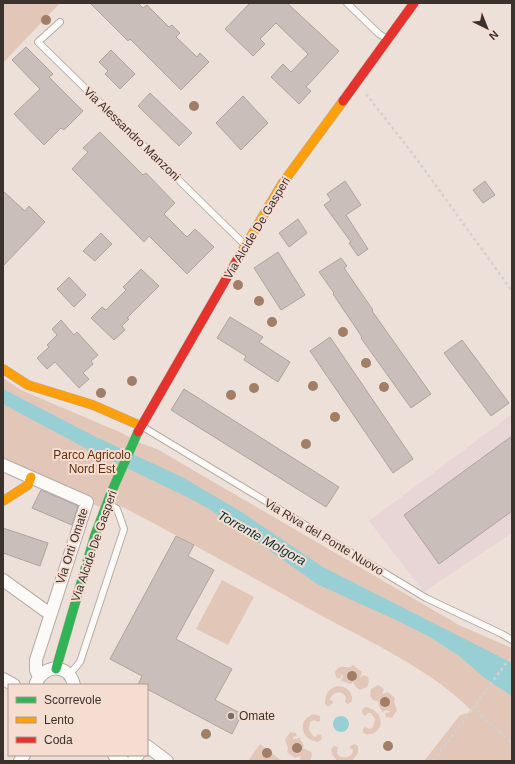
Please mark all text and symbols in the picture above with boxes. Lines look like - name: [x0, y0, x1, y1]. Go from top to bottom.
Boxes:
- north arrow: [467, 8, 507, 48]
- text: N: [487, 28, 501, 42]
- street label: Via Alessandro Manzoni: [81, 84, 183, 184]
- street label: Via Alcide De Gasperi: [221, 174, 293, 282]
- park label: Parco Agricolo Nord Est: [53, 448, 131, 476]
- street label: Via Alcide De Gasperi: [68, 489, 120, 603]
- street label: Via Riva del Ponte Nuovo: [262, 496, 386, 578]
- street label: Via Orti Omate: [53, 506, 91, 586]
- water label: Torrente Molgora: [215, 508, 309, 568]
- legend: [8, 684, 148, 756]
- text: Scorrevole: [44, 693, 102, 707]
- place label: Omate: [239, 709, 275, 723]
- marker: Omate: [226, 711, 236, 721]
- text: Lento: [44, 713, 74, 727]
- text: Coda: [44, 733, 73, 747]

